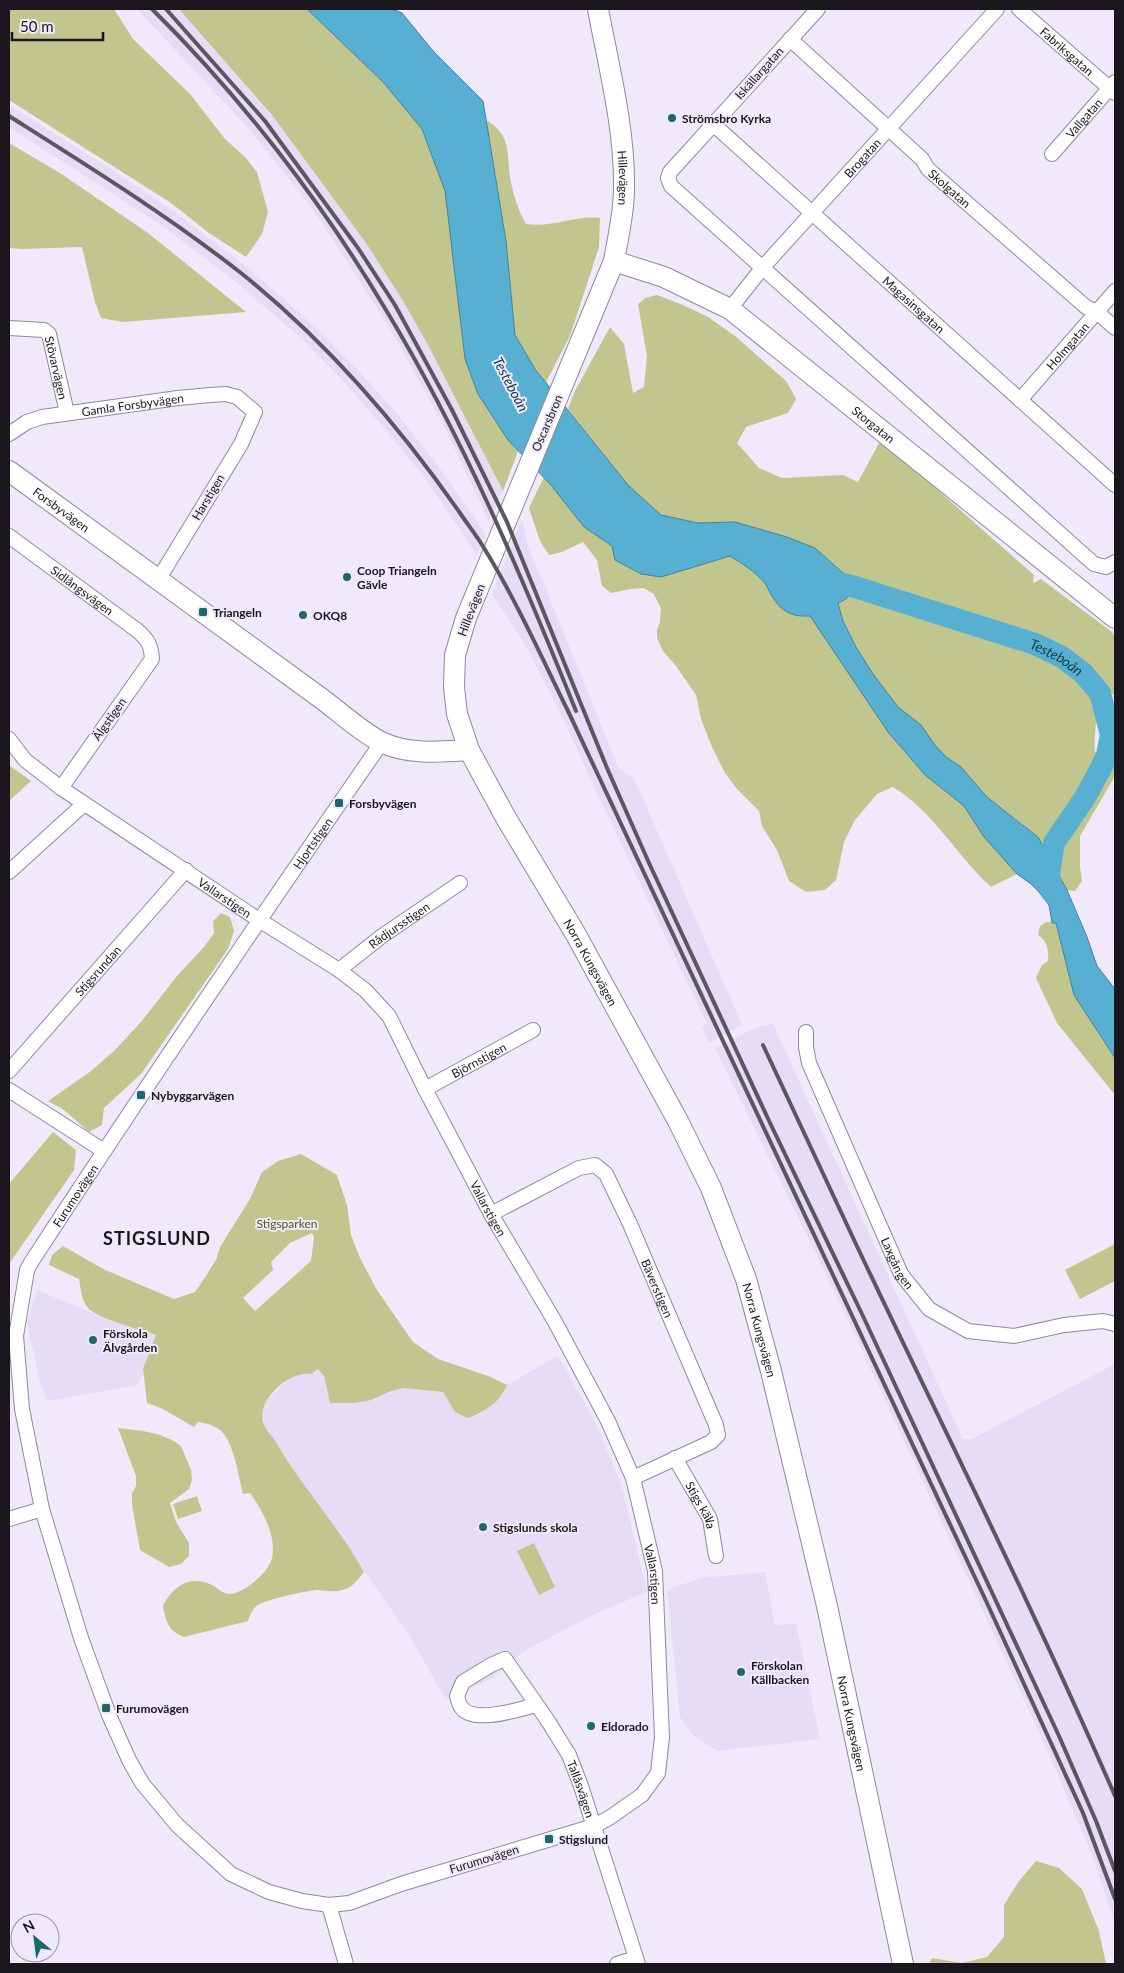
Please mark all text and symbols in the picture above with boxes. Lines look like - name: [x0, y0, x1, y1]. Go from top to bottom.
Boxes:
- scale bar: [12, 10, 104, 42]
- text: 50 m: [20, 17, 54, 35]
- street label: Fabriksgatan: [1037, 24, 1097, 79]
- street label: Iskällargatan: [732, 44, 786, 102]
- street label: Vallgatan: [1062, 95, 1105, 141]
- place label: Strömsbro Kyrka: [682, 111, 771, 126]
- marker: Strömsbro Kyrka: [666, 112, 678, 124]
- street label: Brogatan: [841, 135, 884, 180]
- street label: Hillevägen: [615, 150, 632, 206]
- street label: Skolgatan: [926, 166, 974, 210]
- street label: Magasinsgatan: [880, 273, 948, 336]
- street label: Holmgatan: [1043, 319, 1092, 372]
- street label: Stövarvägen: [42, 334, 71, 401]
- water label: Testeboån: [490, 354, 532, 414]
- street label: Gamla Forsbyvägen: [81, 390, 184, 419]
- street label: Oscarsbron: [528, 392, 566, 454]
- street label: Storgatan: [849, 403, 898, 446]
- street label: Harstigen: [188, 471, 228, 523]
- street label: Forsbyvägen: [30, 484, 93, 535]
- street label: Sidlångsvägen: [48, 562, 117, 618]
- place label: Coop Triangeln Gävle: [357, 563, 437, 592]
- marker: Coop Triangeln Gävle: [341, 571, 353, 583]
- street label: Hillevägen: [454, 582, 488, 638]
- place label: Triangeln: [213, 605, 262, 620]
- marker: Triangeln: [197, 606, 209, 618]
- place label: OKQ8: [313, 608, 347, 623]
- marker: OKQ8: [297, 609, 309, 621]
- water label: Testeboån: [1028, 635, 1087, 679]
- street label: Älgstigen: [89, 695, 129, 743]
- place label: Forsbyvägen: [349, 796, 417, 811]
- marker: Forsbyvägen: [333, 797, 345, 809]
- street label: Hjortstigen: [289, 814, 335, 872]
- street label: Vallarstigen: [195, 874, 254, 920]
- street label: Rådjursstigen: [365, 898, 432, 951]
- street label: Norra Kungsvägen: [561, 916, 621, 1008]
- street label: Stigsrundan: [71, 942, 124, 999]
- street label: Björnstigen: [449, 1039, 509, 1081]
- place label: Nybyggarvägen: [151, 1088, 234, 1103]
- marker: Nybyggarvägen: [135, 1089, 147, 1101]
- street label: Furumovägen: [49, 1161, 101, 1230]
- street label: Vallarstigen: [467, 1178, 510, 1239]
- park label: Stigsparken: [257, 1216, 317, 1231]
- district label: STIGSLUND: [103, 1227, 211, 1249]
- street label: Laxgången: [878, 1235, 917, 1292]
- street label: Bäverstigen: [638, 1257, 677, 1320]
- street label: Norra Kungsvägen: [740, 1281, 780, 1379]
- place label: Förskola Älvgården: [102, 1326, 157, 1355]
- marker: Förskola Älvgården: [87, 1334, 99, 1346]
- street label: Stigs källa: [682, 1479, 719, 1530]
- place label: Stigslunds skola: [493, 1520, 578, 1535]
- marker: Stigslunds skola: [477, 1521, 489, 1533]
- street label: Vallarstigen: [641, 1543, 664, 1605]
- place label: Förskolan Källbacken: [751, 1658, 809, 1687]
- marker: Förskolan Källbacken: [735, 1666, 747, 1678]
- street label: Norra Kungsvägen: [834, 1674, 869, 1772]
- place label: Furumovägen: [116, 1701, 189, 1716]
- marker: Furumovägen: [100, 1702, 112, 1714]
- place label: Eldorado: [601, 1719, 649, 1734]
- marker: Eldorado: [585, 1720, 597, 1732]
- street label: Tallåsvägen: [564, 1758, 598, 1819]
- place label: Stigslund: [559, 1832, 608, 1847]
- marker: Stigslund: [543, 1833, 555, 1845]
- street label: Furumovägen: [447, 1841, 521, 1877]
- north arrow: [10, 1913, 60, 1963]
- text: N: [20, 1916, 37, 1936]

